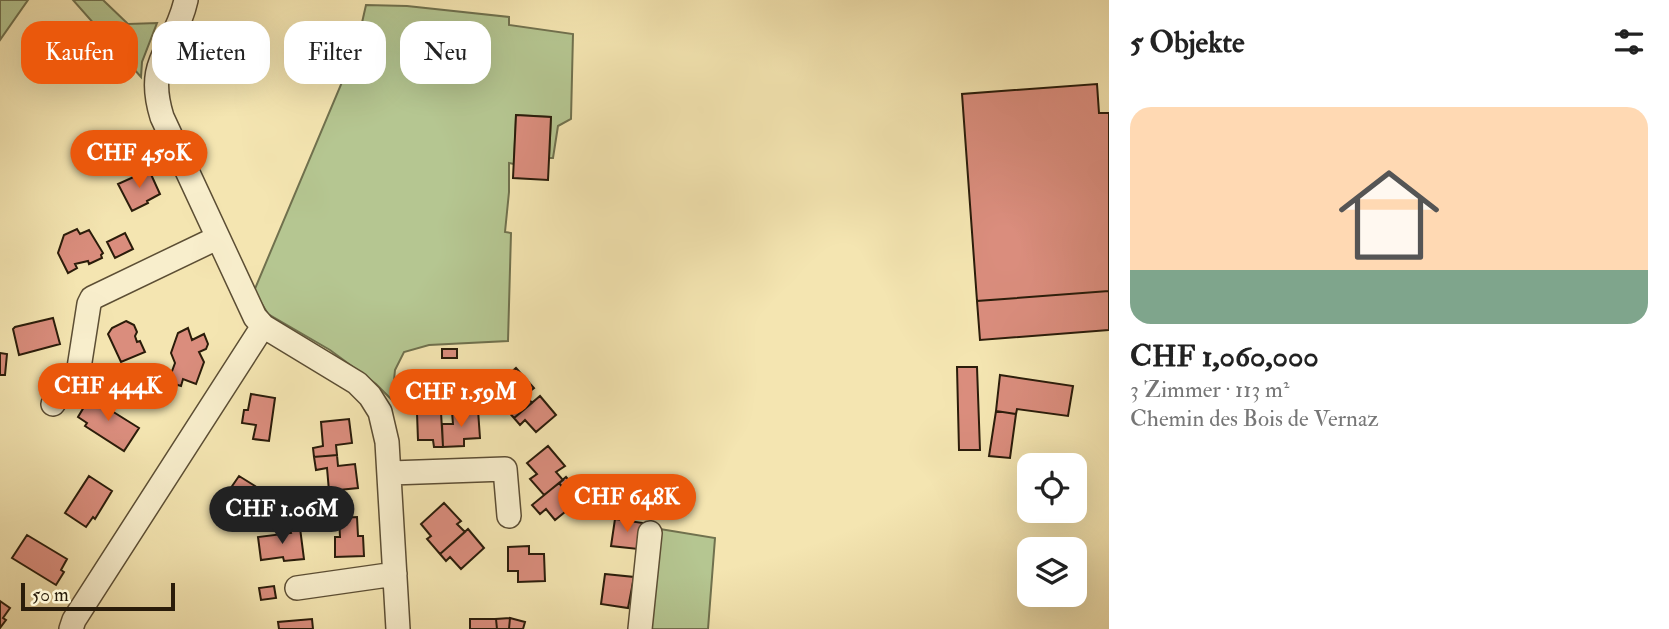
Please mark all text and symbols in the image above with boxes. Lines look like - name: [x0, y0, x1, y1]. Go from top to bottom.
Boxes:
- chip: Kaufen: [21, 21, 138, 84]
- chip: Mieten: [152, 21, 270, 84]
- chip: Filter: [284, 21, 386, 84]
- chip: Neu: [400, 21, 491, 84]
- icon: filters: [1610, 23, 1648, 61]
- text: 5 Objekte: [1130, 24, 1244, 61]
- pin: CHF 450K: [67, 130, 211, 190]
- text: CHF 450K: [86, 138, 192, 167]
- icon: home: [1326, 152, 1452, 278]
- text: CHF 1,060,000: [1130, 338, 1319, 375]
- pin: CHF 444K: [36, 364, 180, 423]
- pin: CHF 1.59M: [381, 370, 541, 429]
- text: CHF 444K: [54, 371, 162, 400]
- text: 3 Zimmer · 113 m²: [1130, 375, 1289, 404]
- text: CHF 1.59M: [405, 377, 517, 406]
- text: Chemin des Bois de Vernaz: [1130, 404, 1379, 433]
- map controls: [1017, 453, 1087, 607]
- button: locate: [1017, 453, 1087, 523]
- pin: CHF 648K: [555, 475, 699, 534]
- text: CHF 648K: [574, 482, 680, 511]
- pin: CHF 1.06M: [202, 486, 362, 546]
- text: CHF 1.06M: [225, 494, 339, 523]
- button: layers: [1017, 537, 1087, 607]
- scale bar: [21, 580, 175, 612]
- text: 50 m: [32, 583, 69, 607]

